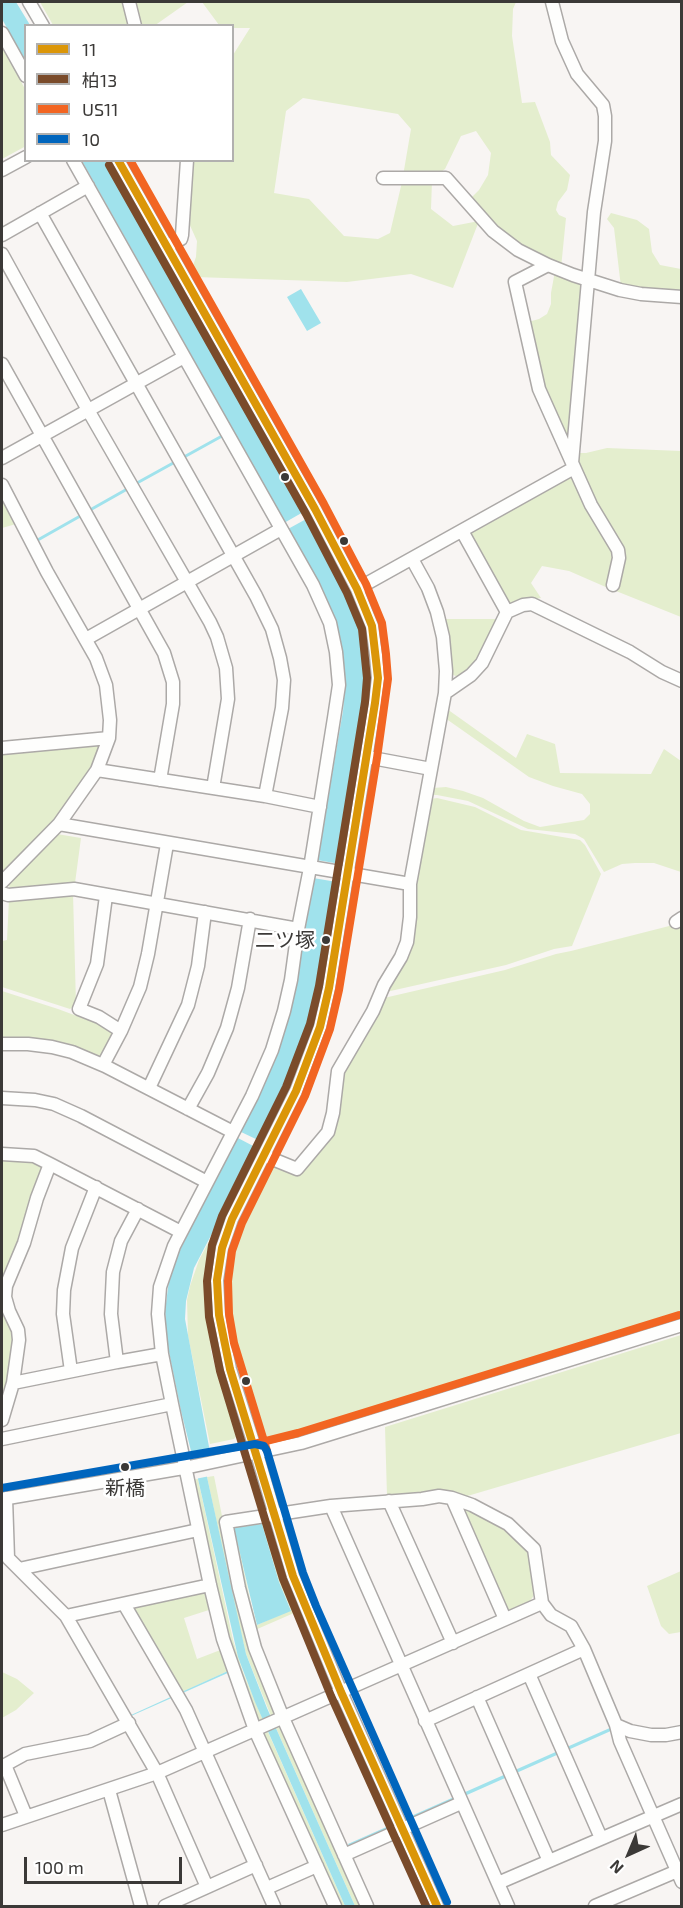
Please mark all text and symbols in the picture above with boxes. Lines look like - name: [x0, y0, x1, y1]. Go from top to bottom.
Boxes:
- legend: [24, 24, 234, 162]
- text: 11: [82, 38, 96, 60]
- text: 柏13: [82, 69, 117, 91]
- text: US11: [82, 98, 118, 120]
- text: 10: [82, 128, 100, 150]
- unlabelled marker: [279, 471, 291, 483]
- unlabelled marker: [338, 535, 350, 547]
- place label: 二ツ塚: [255, 928, 315, 952]
- marker: 二ツ塚: [320, 934, 332, 946]
- unlabelled marker: [240, 1375, 252, 1387]
- marker: 新橋: [119, 1461, 131, 1473]
- place label: 新橋: [105, 1476, 145, 1500]
- north arrow: [599, 1824, 659, 1884]
- scale bar: [27, 1845, 184, 1883]
- text: 100 m: [35, 1856, 84, 1878]
- text: N: [605, 1856, 627, 1878]

